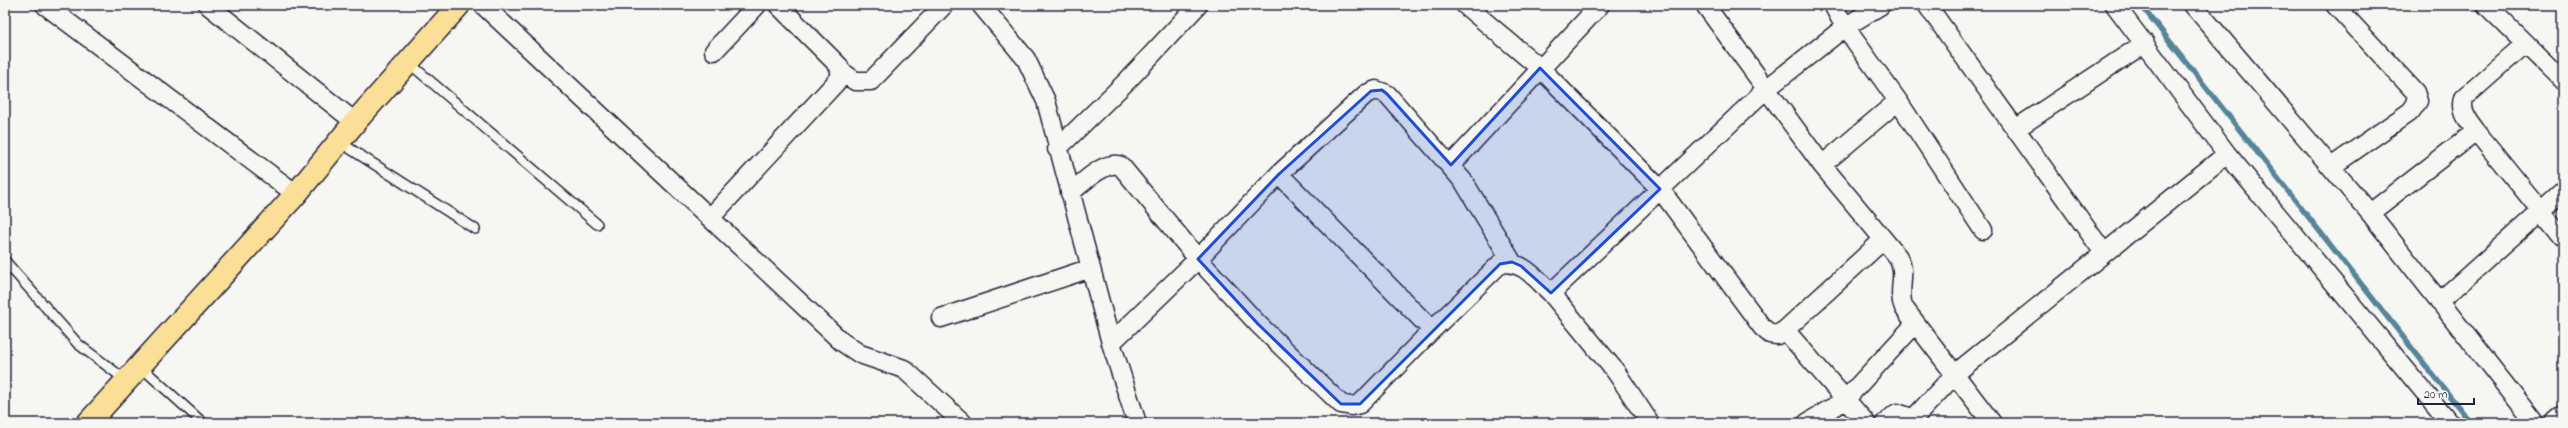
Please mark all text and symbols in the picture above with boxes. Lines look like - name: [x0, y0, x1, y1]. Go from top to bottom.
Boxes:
- scale bar: [2418, 380, 2474, 406]
- text: 20 m: [2424, 386, 2447, 404]

